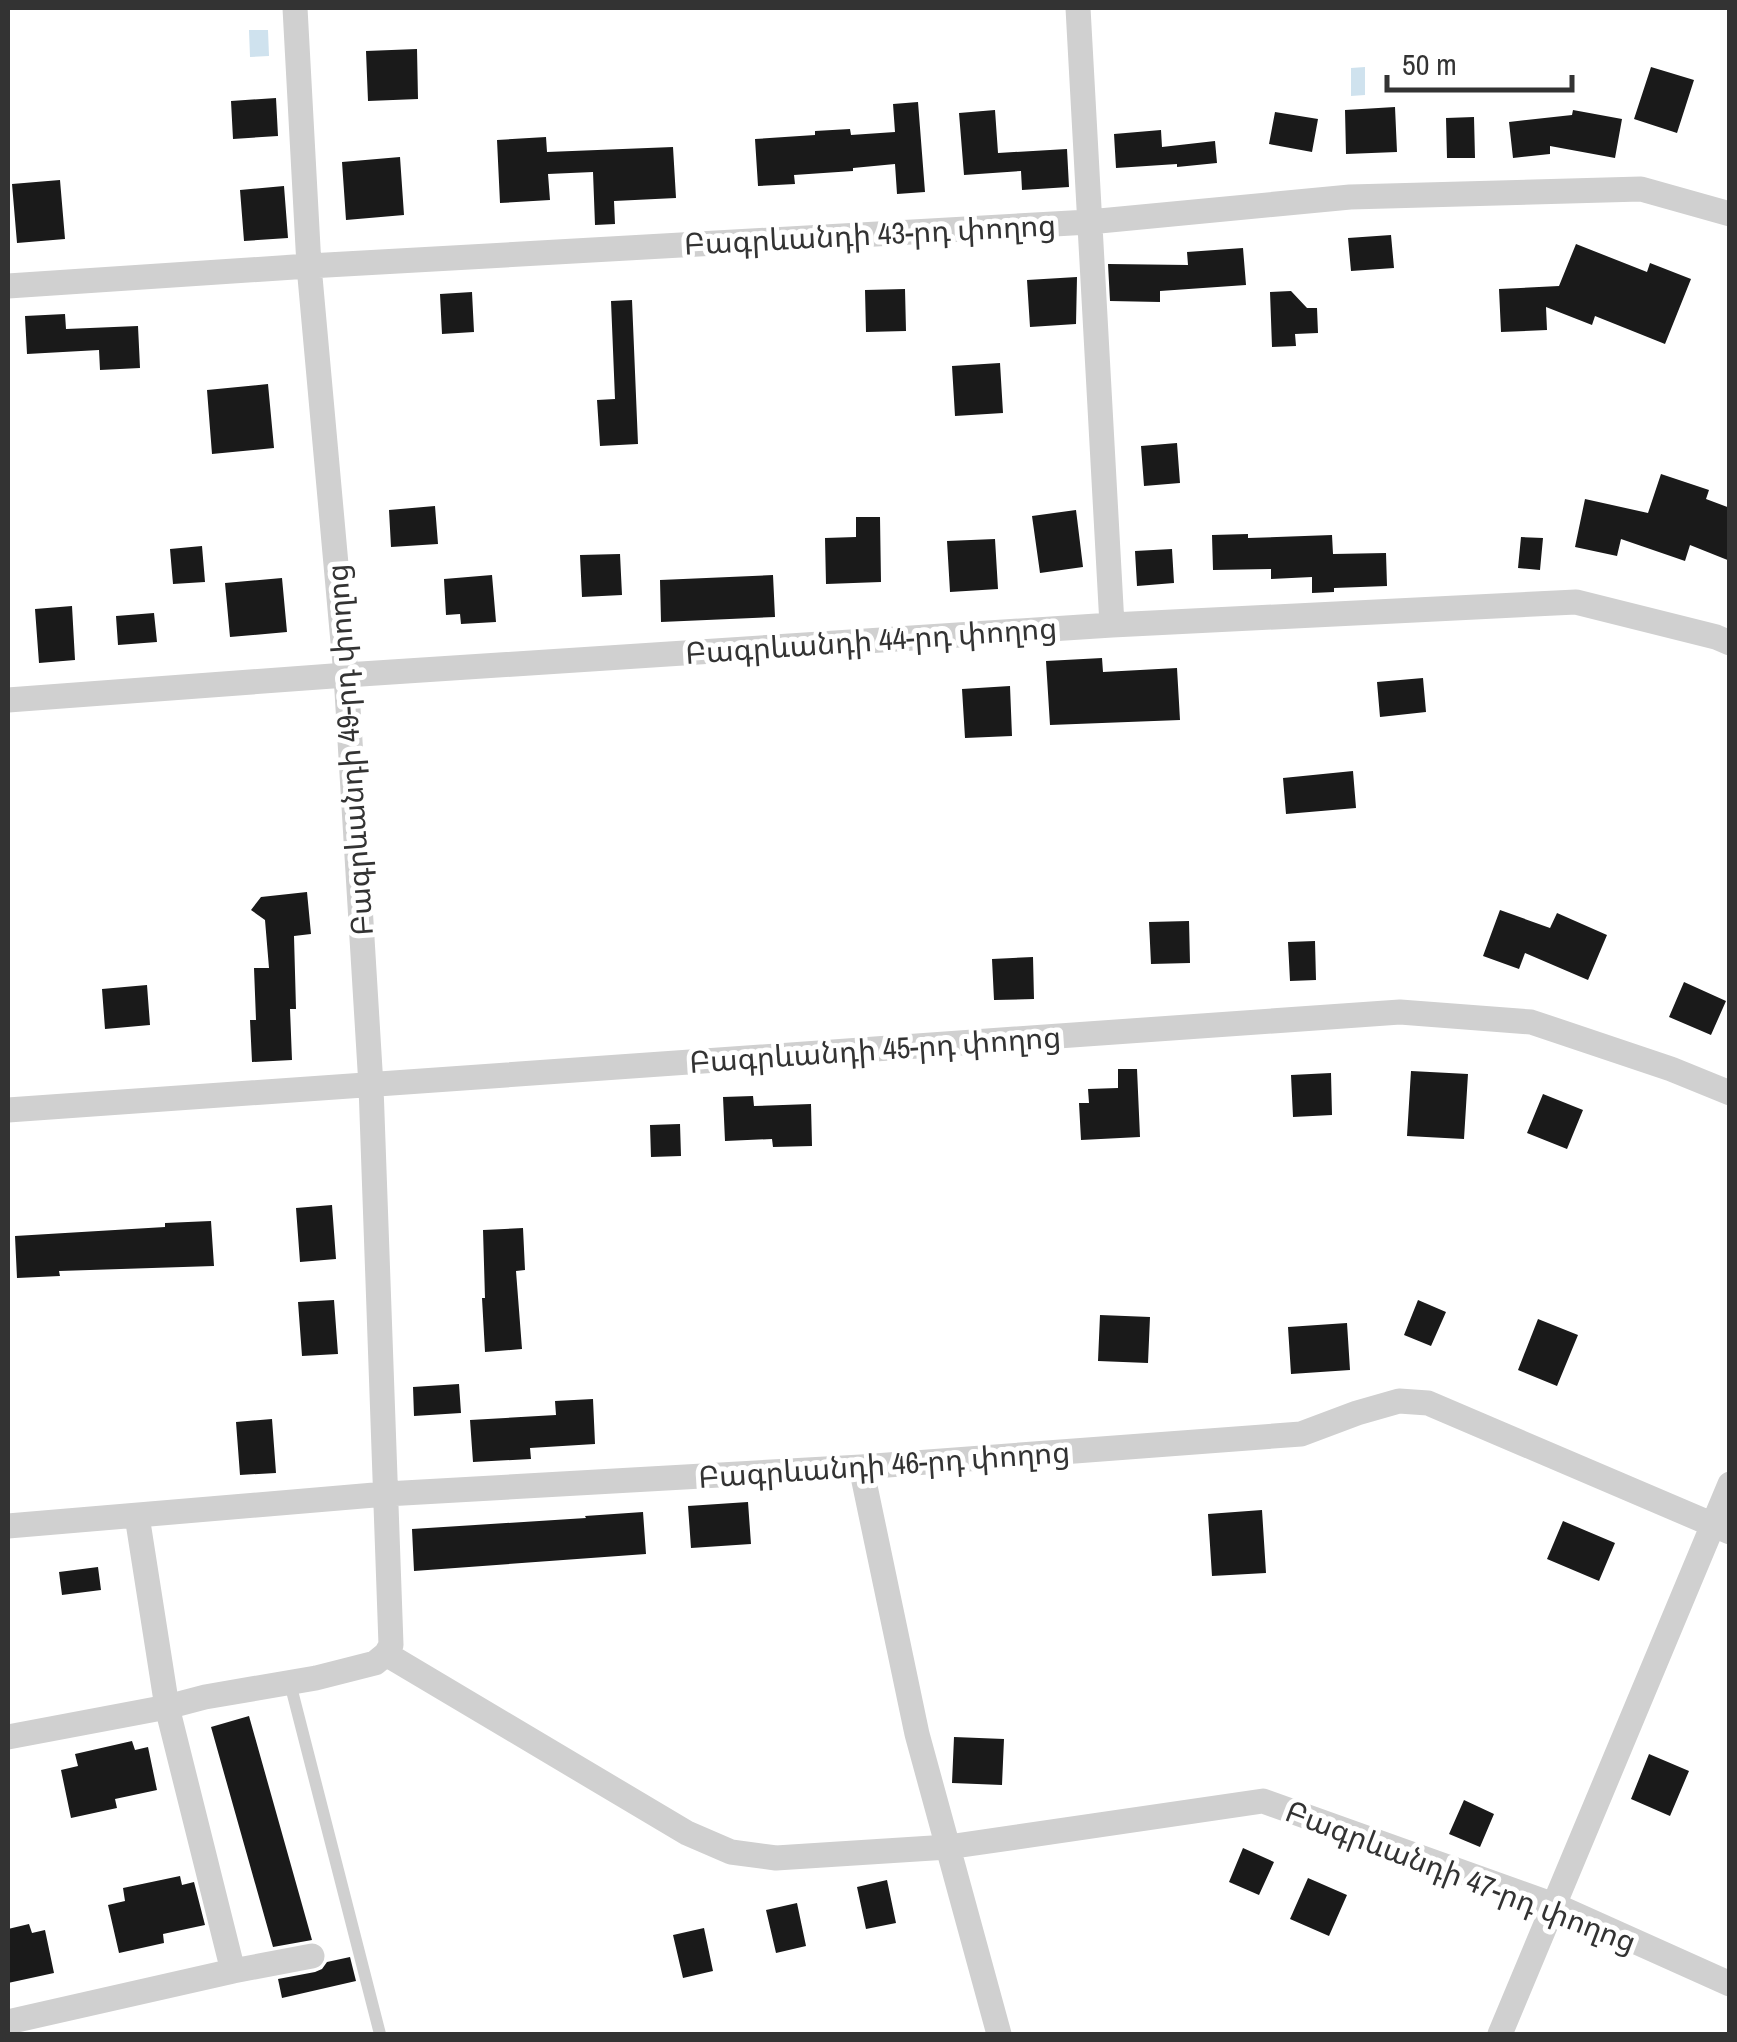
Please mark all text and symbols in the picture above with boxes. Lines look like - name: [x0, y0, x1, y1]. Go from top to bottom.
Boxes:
- scale bar: [1387, 30, 1572, 92]
- text: 50 m: [1402, 44, 1457, 84]
- street label: Բագրևանդի 43-րդ փողոց: [683, 204, 1057, 264]
- street label: Բագրևանդի 49-րդ փողոց: [316, 563, 382, 937]
- street label: Բագրևանդի 44-րդ փողոց: [684, 607, 1058, 673]
- street label: Բագրևանդի 45-րդ փողոց: [688, 1016, 1062, 1082]
- street label: Բագրևանդի 46-րդ փողոց: [697, 1431, 1071, 1497]
- street label: Բագրևանդի 47-րդ փողոց: [1280, 1791, 1642, 1961]

